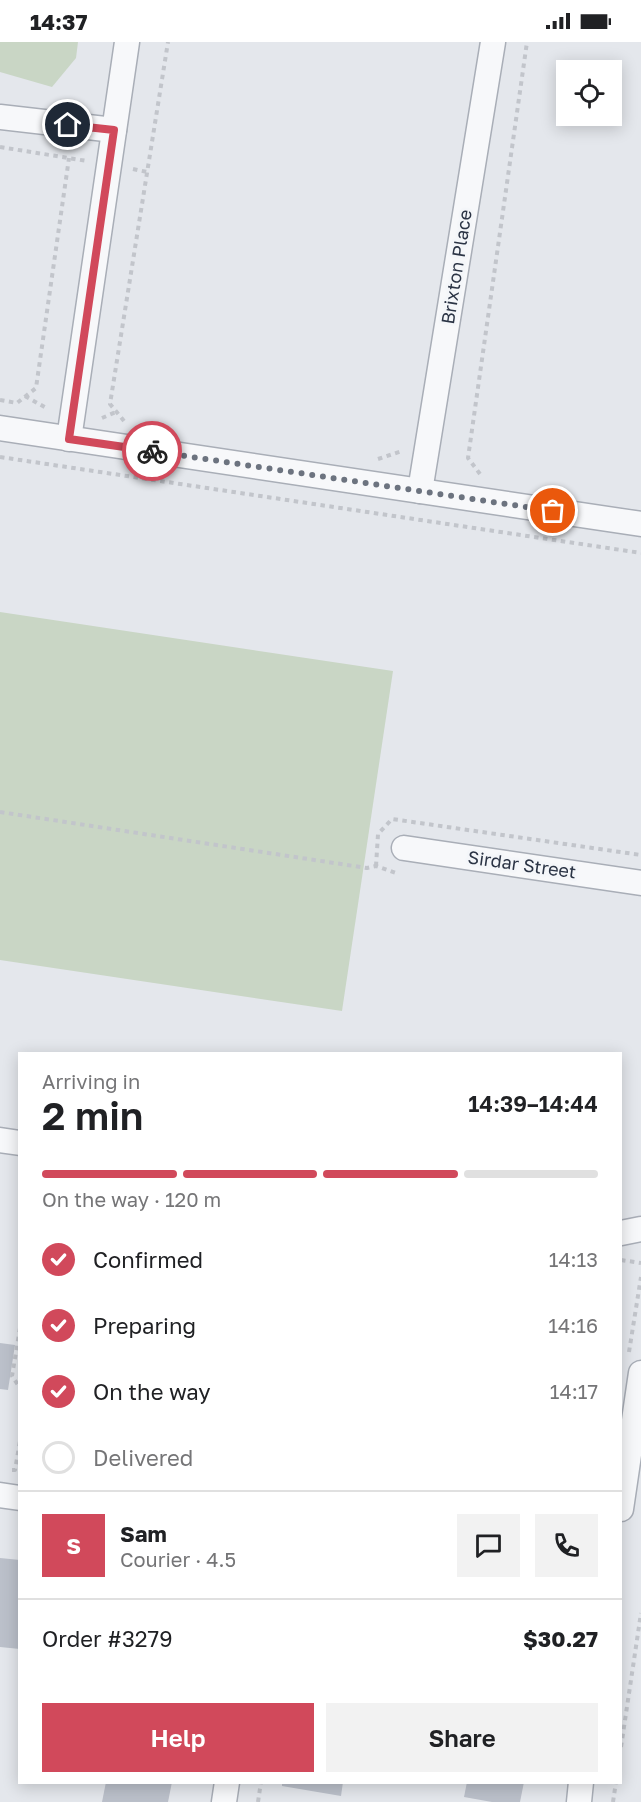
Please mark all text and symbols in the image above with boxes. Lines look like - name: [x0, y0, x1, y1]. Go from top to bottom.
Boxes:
- text: 14:37: [30, 8, 88, 35]
- map controls: [556, 60, 622, 126]
- button: locate: [556, 60, 622, 126]
- pin: [42, 99, 93, 150]
- icon: home: [51, 108, 84, 141]
- street label: Brixton Place: [436, 208, 476, 326]
- courier: [122, 421, 182, 481]
- icon: bike: [136, 435, 169, 468]
- pin: [527, 485, 578, 536]
- icon: bag: [536, 494, 569, 527]
- street label: Sirdar Street: [467, 846, 578, 883]
- text: Arriving in: [42, 1069, 140, 1093]
- text: 14:39–14:44: [468, 1090, 598, 1117]
- text: 2 min: [42, 1092, 143, 1139]
- text: On the way · 120 m: [42, 1187, 221, 1211]
- icon: check: [42, 1243, 75, 1276]
- text: Confirmed: [93, 1246, 203, 1273]
- text: 14:13: [549, 1247, 598, 1271]
- icon: check: [42, 1309, 75, 1342]
- text: Preparing: [93, 1312, 196, 1339]
- text: 14:16: [548, 1313, 598, 1337]
- icon: check: [42, 1375, 75, 1408]
- text: On the way: [93, 1378, 211, 1405]
- text: 14:17: [550, 1379, 598, 1403]
- text: Delivered: [93, 1444, 193, 1471]
- button: chat: [457, 1514, 520, 1577]
- button: phone: [535, 1514, 598, 1577]
- text: Sam: [120, 1520, 167, 1547]
- text: S: [66, 1532, 81, 1559]
- text: Courier · 4.5: [120, 1547, 236, 1571]
- text: Order #3279: [42, 1625, 173, 1652]
- text: $30.27: [523, 1625, 598, 1652]
- button: Help: [42, 1703, 314, 1772]
- button: Share: [326, 1703, 598, 1772]

